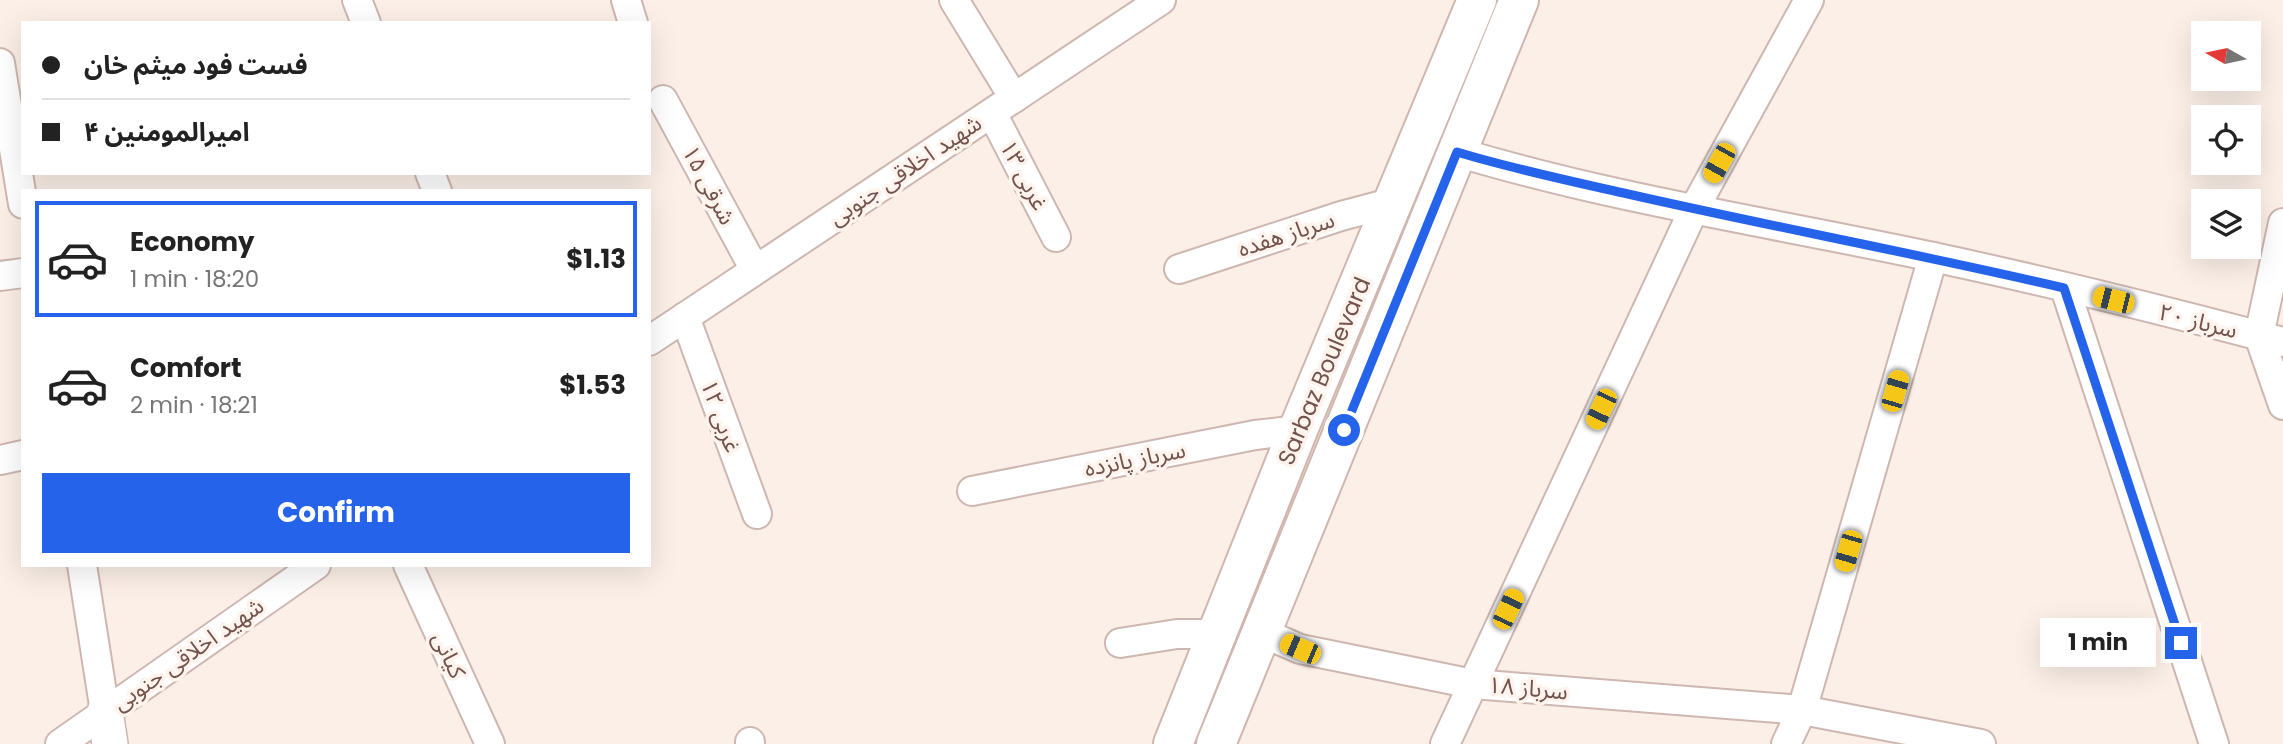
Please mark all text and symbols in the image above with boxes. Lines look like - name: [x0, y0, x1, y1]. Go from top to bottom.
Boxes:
- north arrow: [2191, 21, 2261, 91]
- map controls: [2191, 21, 2261, 259]
- text: فست فود میثم خان: [84, 47, 308, 83]
- button: locate: [2191, 105, 2261, 175]
- street label: شهید اخلاقی جنوبی: [822, 107, 988, 233]
- text: امیرالمومنین ۴: [84, 114, 250, 150]
- street label: غربی ۱۳: [992, 134, 1056, 216]
- street label: شرقی ۱۵: [675, 139, 743, 231]
- car: [1700, 140, 1739, 186]
- button: layers: [2191, 189, 2261, 259]
- street label: سرباز هفده: [1233, 203, 1339, 265]
- text: Economy: [130, 224, 254, 260]
- icon: car: [46, 228, 109, 291]
- text: $1.13: [566, 241, 626, 277]
- text: 1 min · 18:20: [130, 263, 259, 295]
- street label: Sarbaz Boulevard: [1270, 272, 1378, 470]
- car: [2091, 285, 2136, 315]
- street label: سرباز ۲۰: [2155, 296, 2241, 346]
- text: Comfort: [130, 350, 242, 386]
- icon: car: [46, 354, 109, 417]
- text: $1.53: [559, 367, 626, 403]
- car: [1880, 368, 1911, 414]
- street label: غربی ۱۲: [693, 375, 749, 457]
- car: [1583, 386, 1620, 432]
- text: 2 min · 18:21: [130, 389, 258, 421]
- route start: [1328, 414, 1360, 446]
- street label: سرباز پانزده: [1082, 434, 1188, 484]
- button: Confirm: [42, 473, 630, 553]
- car: [1833, 528, 1864, 574]
- car: [1490, 586, 1527, 632]
- street label: شهید اخلاقی جنوبی: [106, 590, 270, 718]
- callout: 1 min: [2041, 618, 2156, 668]
- text: 1 min: [2068, 626, 2128, 658]
- street label: کیانی: [424, 627, 474, 684]
- route end: [2165, 627, 2197, 659]
- car: [1277, 631, 1324, 667]
- street label: سرباز ۱۸: [1487, 669, 1569, 707]

